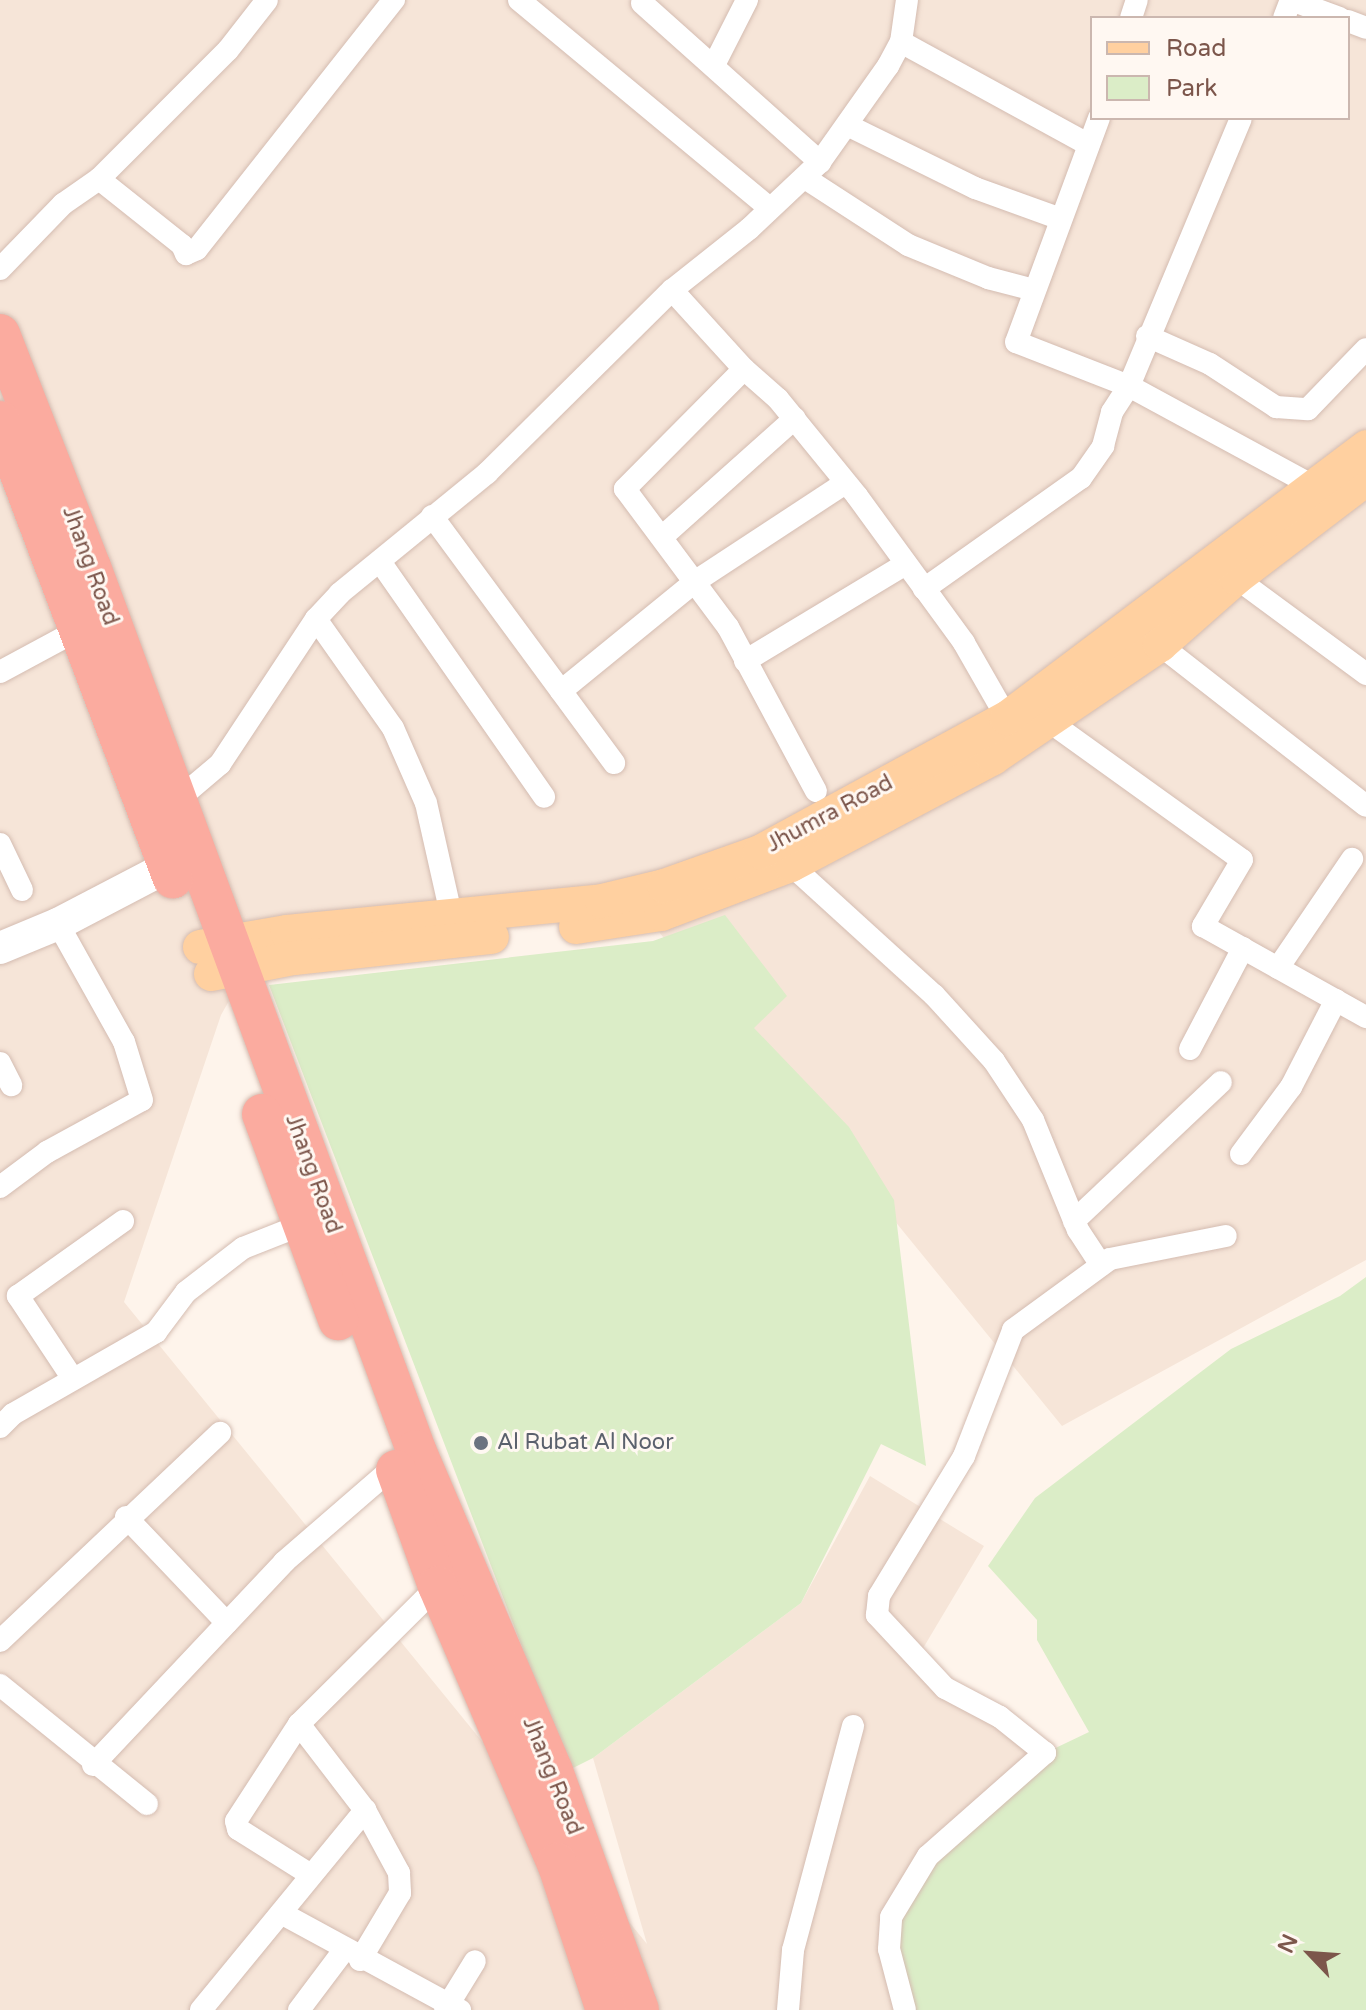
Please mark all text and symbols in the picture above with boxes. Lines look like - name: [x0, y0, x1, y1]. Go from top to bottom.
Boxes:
- legend: [1090, 16, 1350, 120]
- text: Road: [1166, 34, 1226, 63]
- text: Park: [1166, 74, 1217, 103]
- street label: Jhang Road: [56, 503, 124, 629]
- street label: Jhumra Road: [762, 770, 898, 858]
- street label: Jhang Road: [279, 1111, 347, 1237]
- place label: Al Rubat Al Noor: [497, 1430, 674, 1456]
- marker: Al Rubat Al Noor: [472, 1434, 490, 1452]
- street label: Jhang Road: [516, 1713, 588, 1839]
- north arrow: [1270, 1914, 1350, 1994]
- text: N: [1273, 1930, 1304, 1957]

